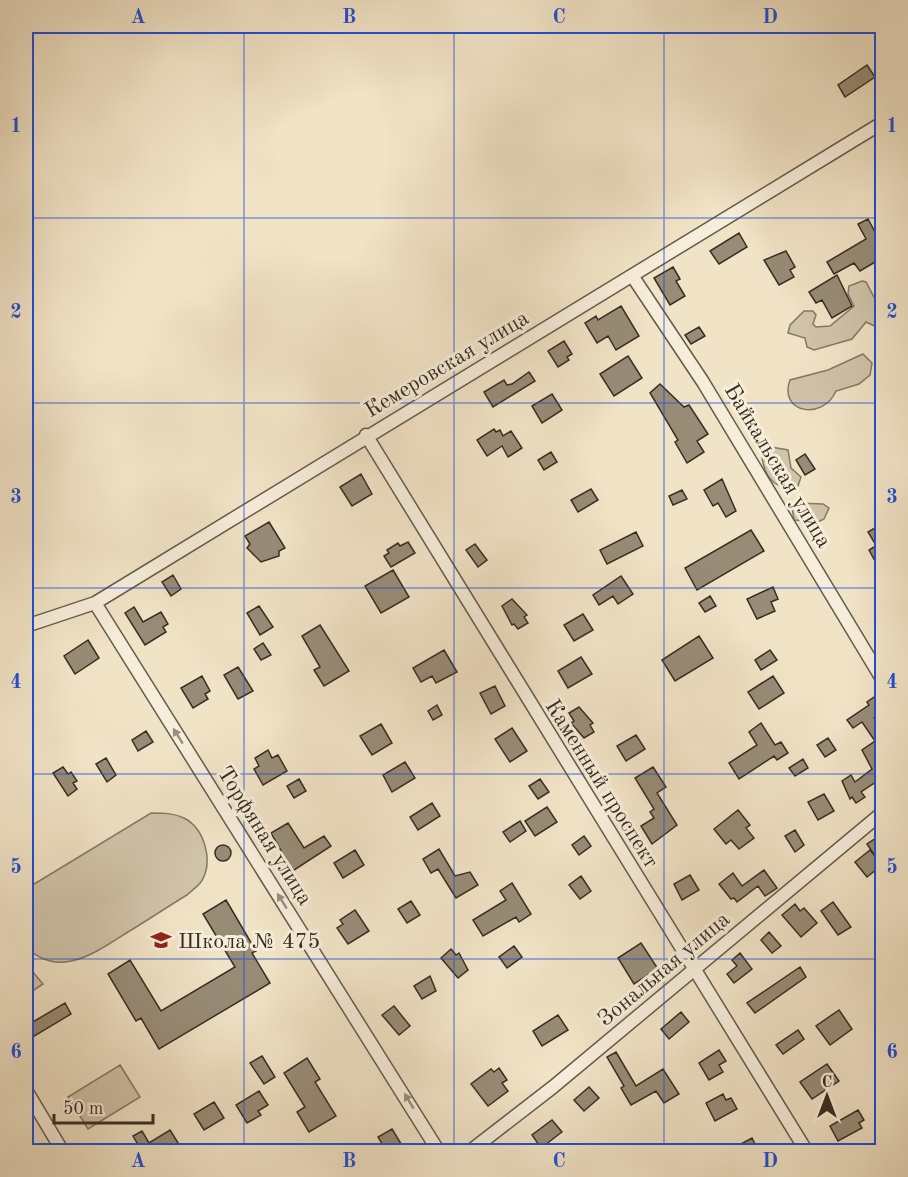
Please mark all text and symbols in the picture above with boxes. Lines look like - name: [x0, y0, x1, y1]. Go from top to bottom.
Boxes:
- text: A: [130, 8, 146, 28]
- text: B: [342, 8, 356, 28]
- text: C: [552, 8, 566, 28]
- text: D: [762, 8, 778, 28]
- text: 1: [10, 117, 22, 137]
- text: 1: [886, 117, 898, 137]
- text: 2: [10, 303, 22, 323]
- text: 2: [886, 303, 898, 323]
- street label: Кемеровская улица: [361, 307, 533, 422]
- street label: Байкальская улица: [720, 380, 835, 552]
- text: 3: [10, 488, 22, 508]
- text: 3: [886, 488, 898, 508]
- text: 4: [10, 673, 22, 693]
- text: 4: [886, 673, 898, 693]
- street label: Каменный проспект: [541, 696, 662, 872]
- one-way arrow: [173, 728, 184, 744]
- street label: Торфяная улица: [213, 763, 316, 910]
- text: 5: [10, 857, 22, 878]
- text: 5: [886, 857, 898, 878]
- one-way arrow: [277, 892, 288, 909]
- street label: Зональная улица: [594, 908, 734, 1031]
- school or university icon: Школа № 475: [149, 928, 173, 952]
- place label: Школа № 475: [178, 931, 320, 953]
- text: 6: [10, 1043, 22, 1063]
- text: 6: [886, 1043, 898, 1063]
- north arrow: [797, 1066, 857, 1126]
- text: С: [822, 1075, 832, 1091]
- scale bar: [54, 1087, 153, 1125]
- one-way arrow: [403, 1093, 414, 1109]
- text: 50 m: [63, 1100, 103, 1118]
- text: A: [130, 1152, 146, 1172]
- text: B: [342, 1152, 356, 1172]
- text: C: [552, 1152, 566, 1172]
- text: D: [762, 1152, 778, 1172]

